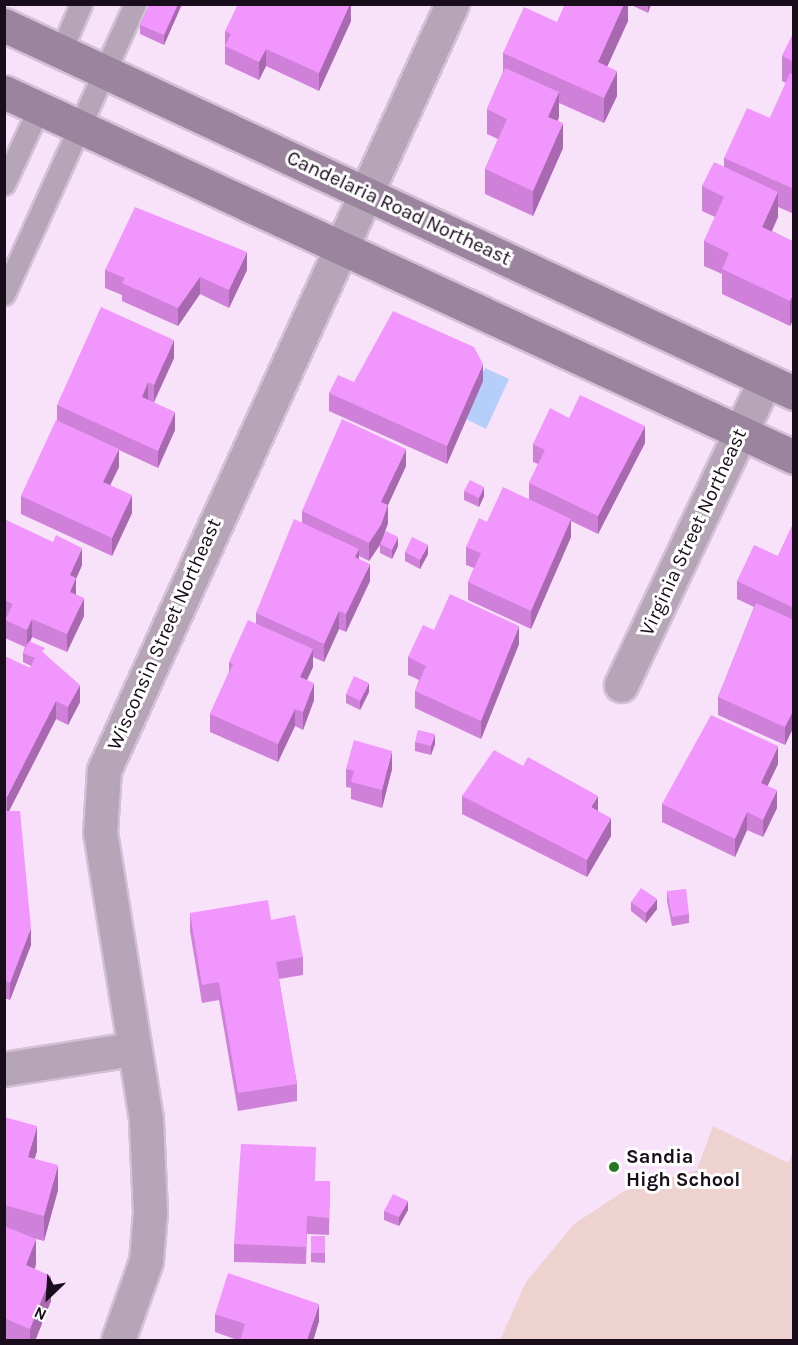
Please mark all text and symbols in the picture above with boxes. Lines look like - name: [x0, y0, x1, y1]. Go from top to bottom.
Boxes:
- street label: Candelaria Road Northeast: [283, 145, 515, 271]
- street label: Virginia Street Northeast: [634, 425, 752, 639]
- street label: Wisconsin Street Northeast: [102, 514, 226, 754]
- place label: Sandia High School: [626, 1144, 740, 1191]
- marker: Sandia High School: [607, 1160, 621, 1174]
- north arrow: [18, 1267, 78, 1327]
- text: N: [31, 1303, 49, 1325]

